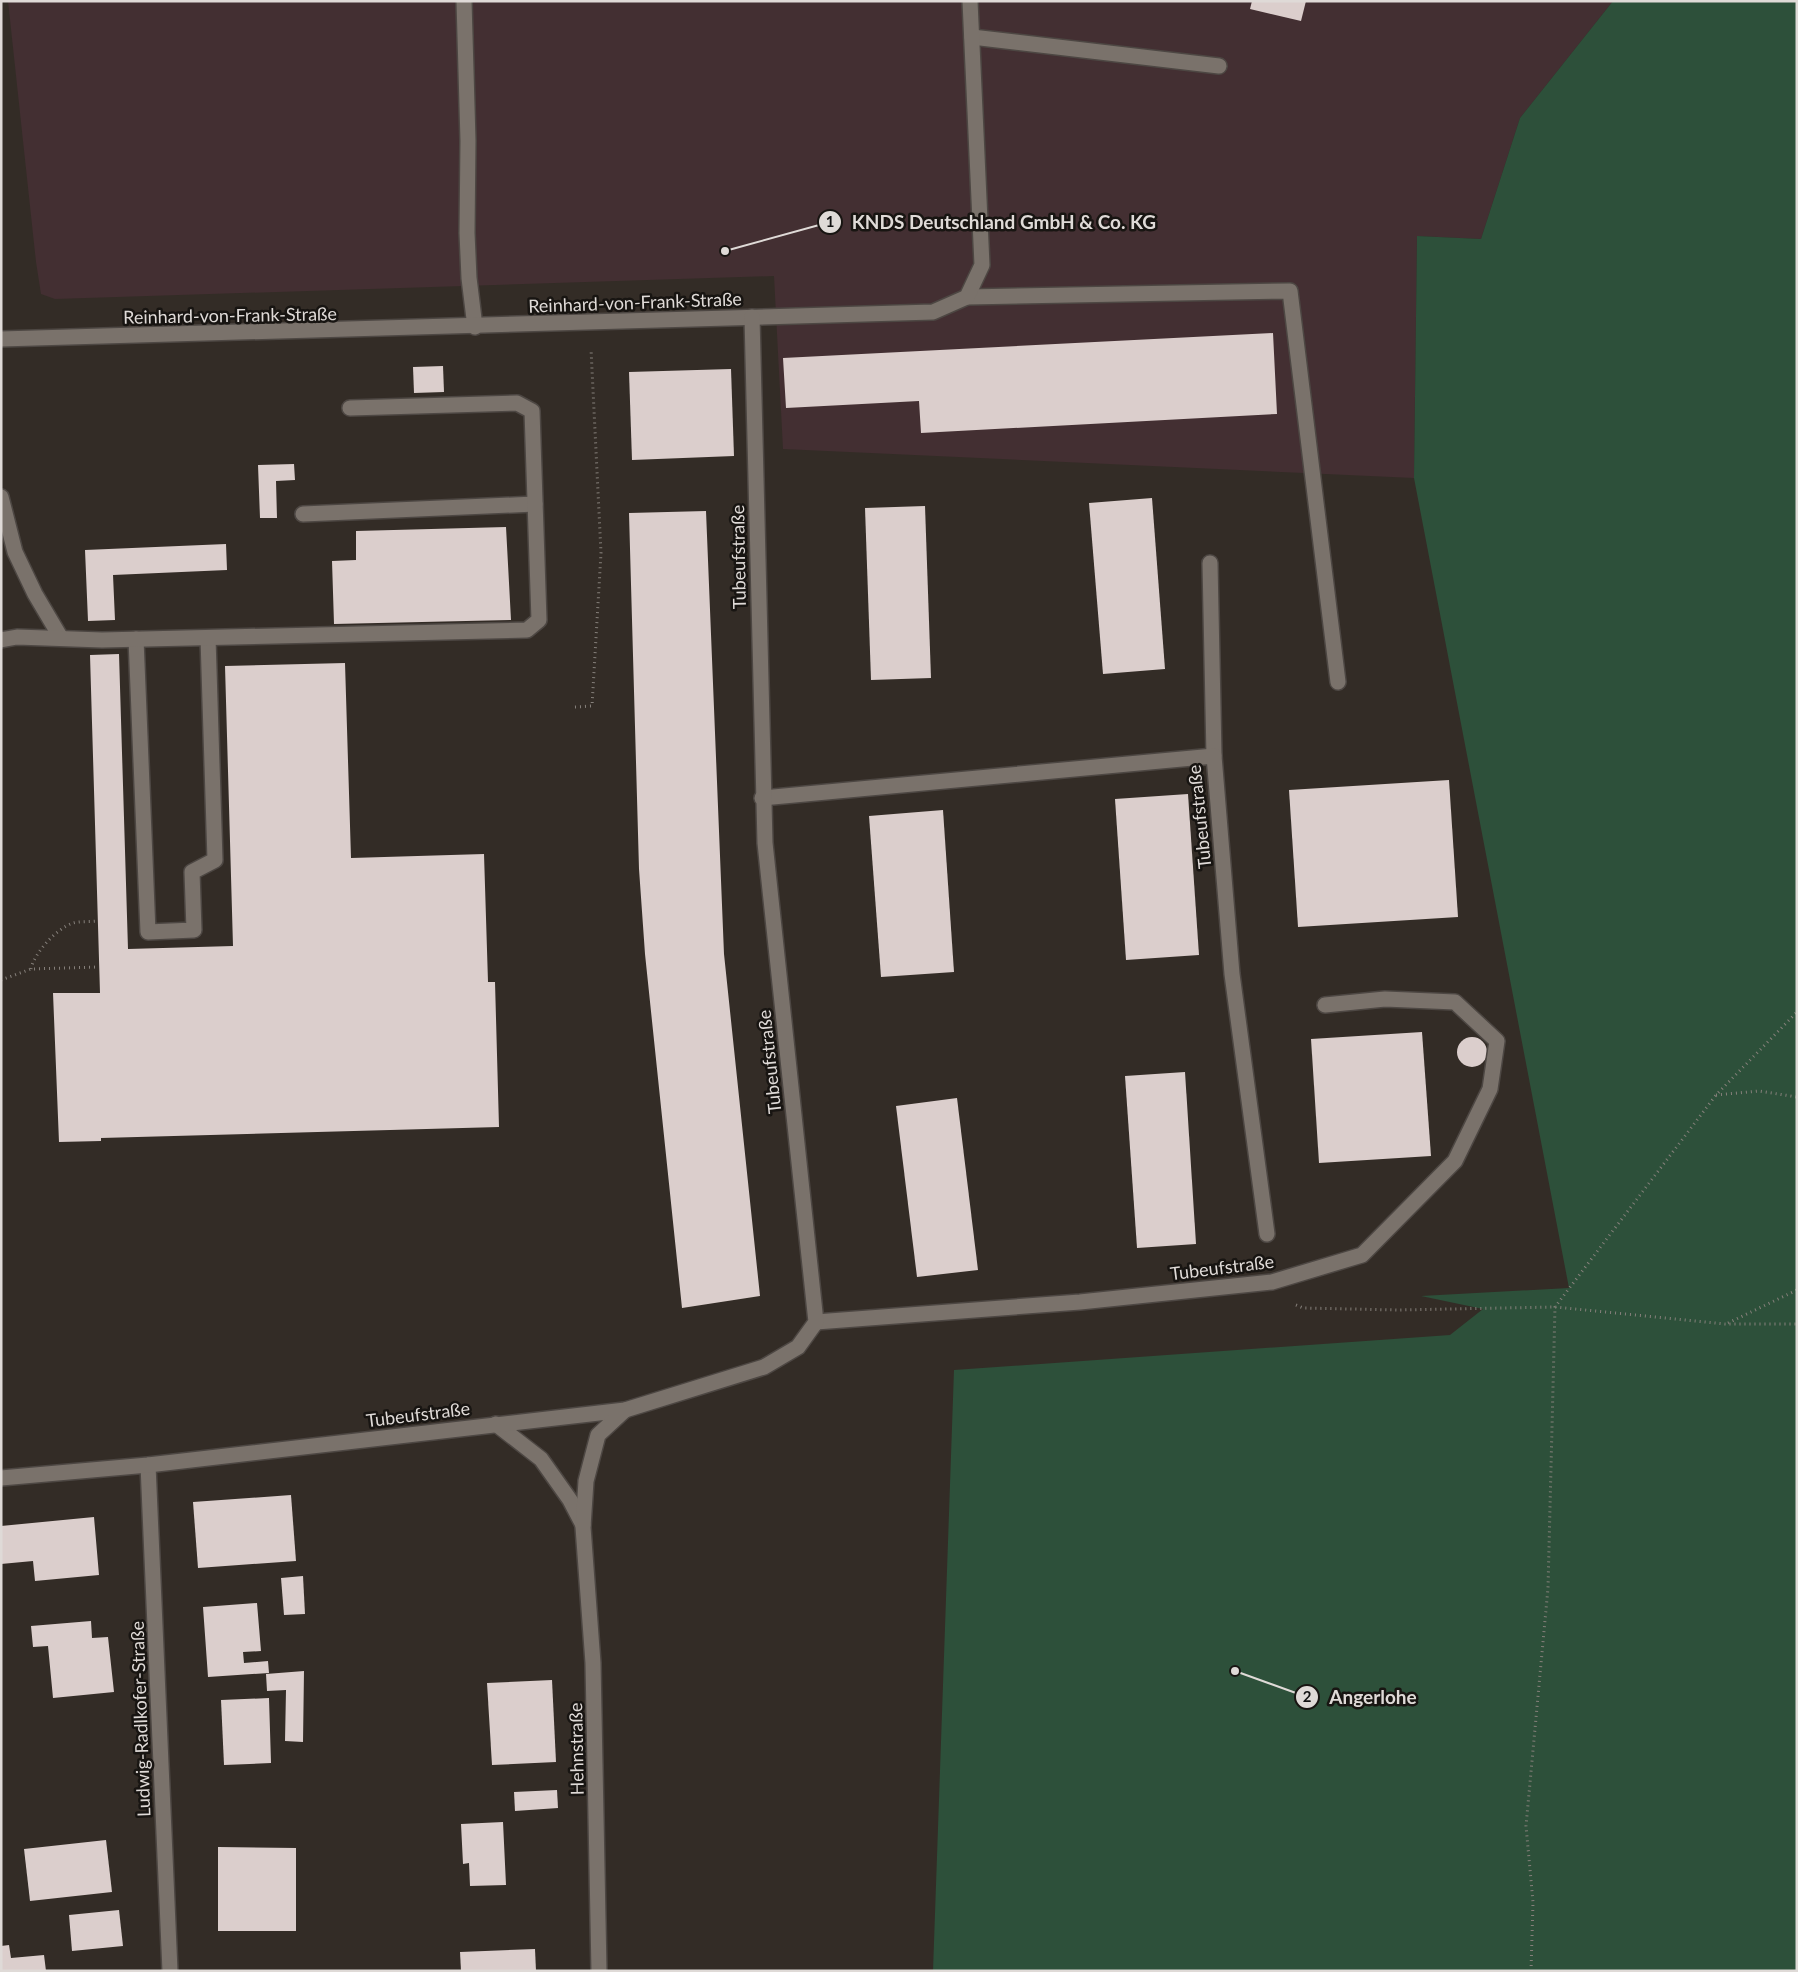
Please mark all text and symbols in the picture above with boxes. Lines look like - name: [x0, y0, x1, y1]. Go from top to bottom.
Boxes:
- callout: KNDS Deutschland GmbH & Co. KG: [817, 205, 1167, 239]
- text: KNDS Deutschland GmbH & Co. KG: [852, 210, 1156, 233]
- text: 1: [826, 212, 834, 230]
- street label: Reinhard-von-Frank-Straße: [528, 287, 742, 317]
- street label: Reinhard-von-Frank-Straße: [123, 302, 337, 328]
- street label: Tubeufstraße: [726, 505, 750, 609]
- street label: Tubeufstraße: [1183, 764, 1215, 870]
- street label: Tubeufstraße: [753, 1009, 785, 1115]
- street label: Tubeufstraße: [1169, 1250, 1275, 1284]
- street label: Tubeufstraße: [365, 1397, 471, 1431]
- street label: Ludwig-Radlkofer-Straße: [126, 1621, 154, 1817]
- callout: Angerlohe: [1294, 1680, 1427, 1714]
- text: Angerlohe: [1328, 1685, 1417, 1708]
- text: 2: [1303, 1687, 1312, 1705]
- street label: Hehnstraße: [564, 1703, 588, 1795]

